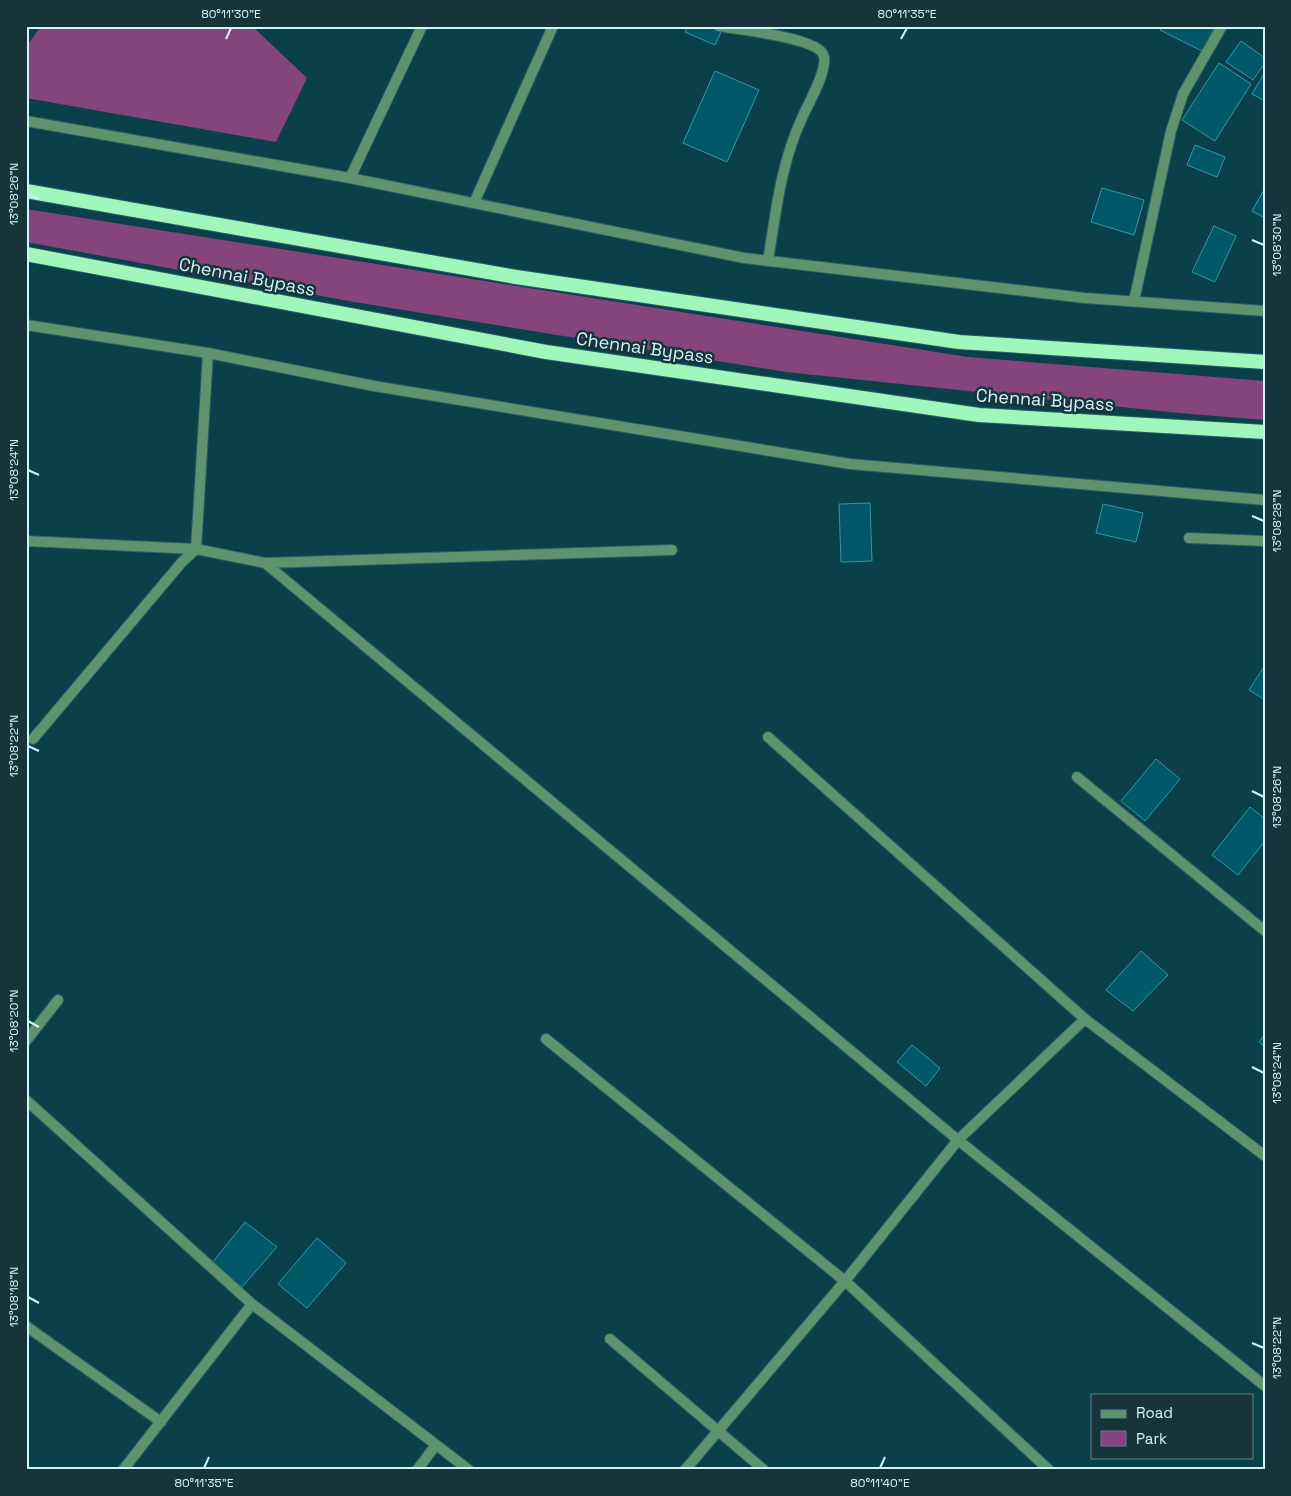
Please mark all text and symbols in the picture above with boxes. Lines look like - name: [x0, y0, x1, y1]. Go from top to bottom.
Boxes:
- text: 80°11'30"E: [201, 6, 261, 22]
- text: 80°11'35"E: [877, 6, 937, 22]
- text: 13°08'26"N: [6, 163, 22, 225]
- text: 13°08'30"N: [1269, 213, 1285, 277]
- street label: Chennai Bypass: [177, 252, 317, 301]
- street label: Chennai Bypass: [575, 326, 715, 369]
- street label: Chennai Bypass: [975, 383, 1115, 416]
- text: 13°08'24"N: [6, 439, 22, 501]
- text: 13°08'28"N: [1269, 490, 1285, 552]
- text: 13°08'22"N: [6, 715, 22, 777]
- text: 13°08'26"N: [1269, 766, 1285, 828]
- text: 13°08'20"N: [6, 989, 22, 1053]
- text: 13°08'24"N: [1269, 1042, 1285, 1104]
- text: 13°08'18"N: [6, 1267, 22, 1327]
- text: 13°08'22"N: [1269, 1317, 1285, 1379]
- legend: [1091, 1394, 1254, 1458]
- text: Road: [1136, 1403, 1173, 1422]
- text: Park: [1136, 1429, 1167, 1448]
- text: 80°11'35"E: [174, 1475, 234, 1491]
- text: 80°11'40"E: [850, 1475, 910, 1491]

